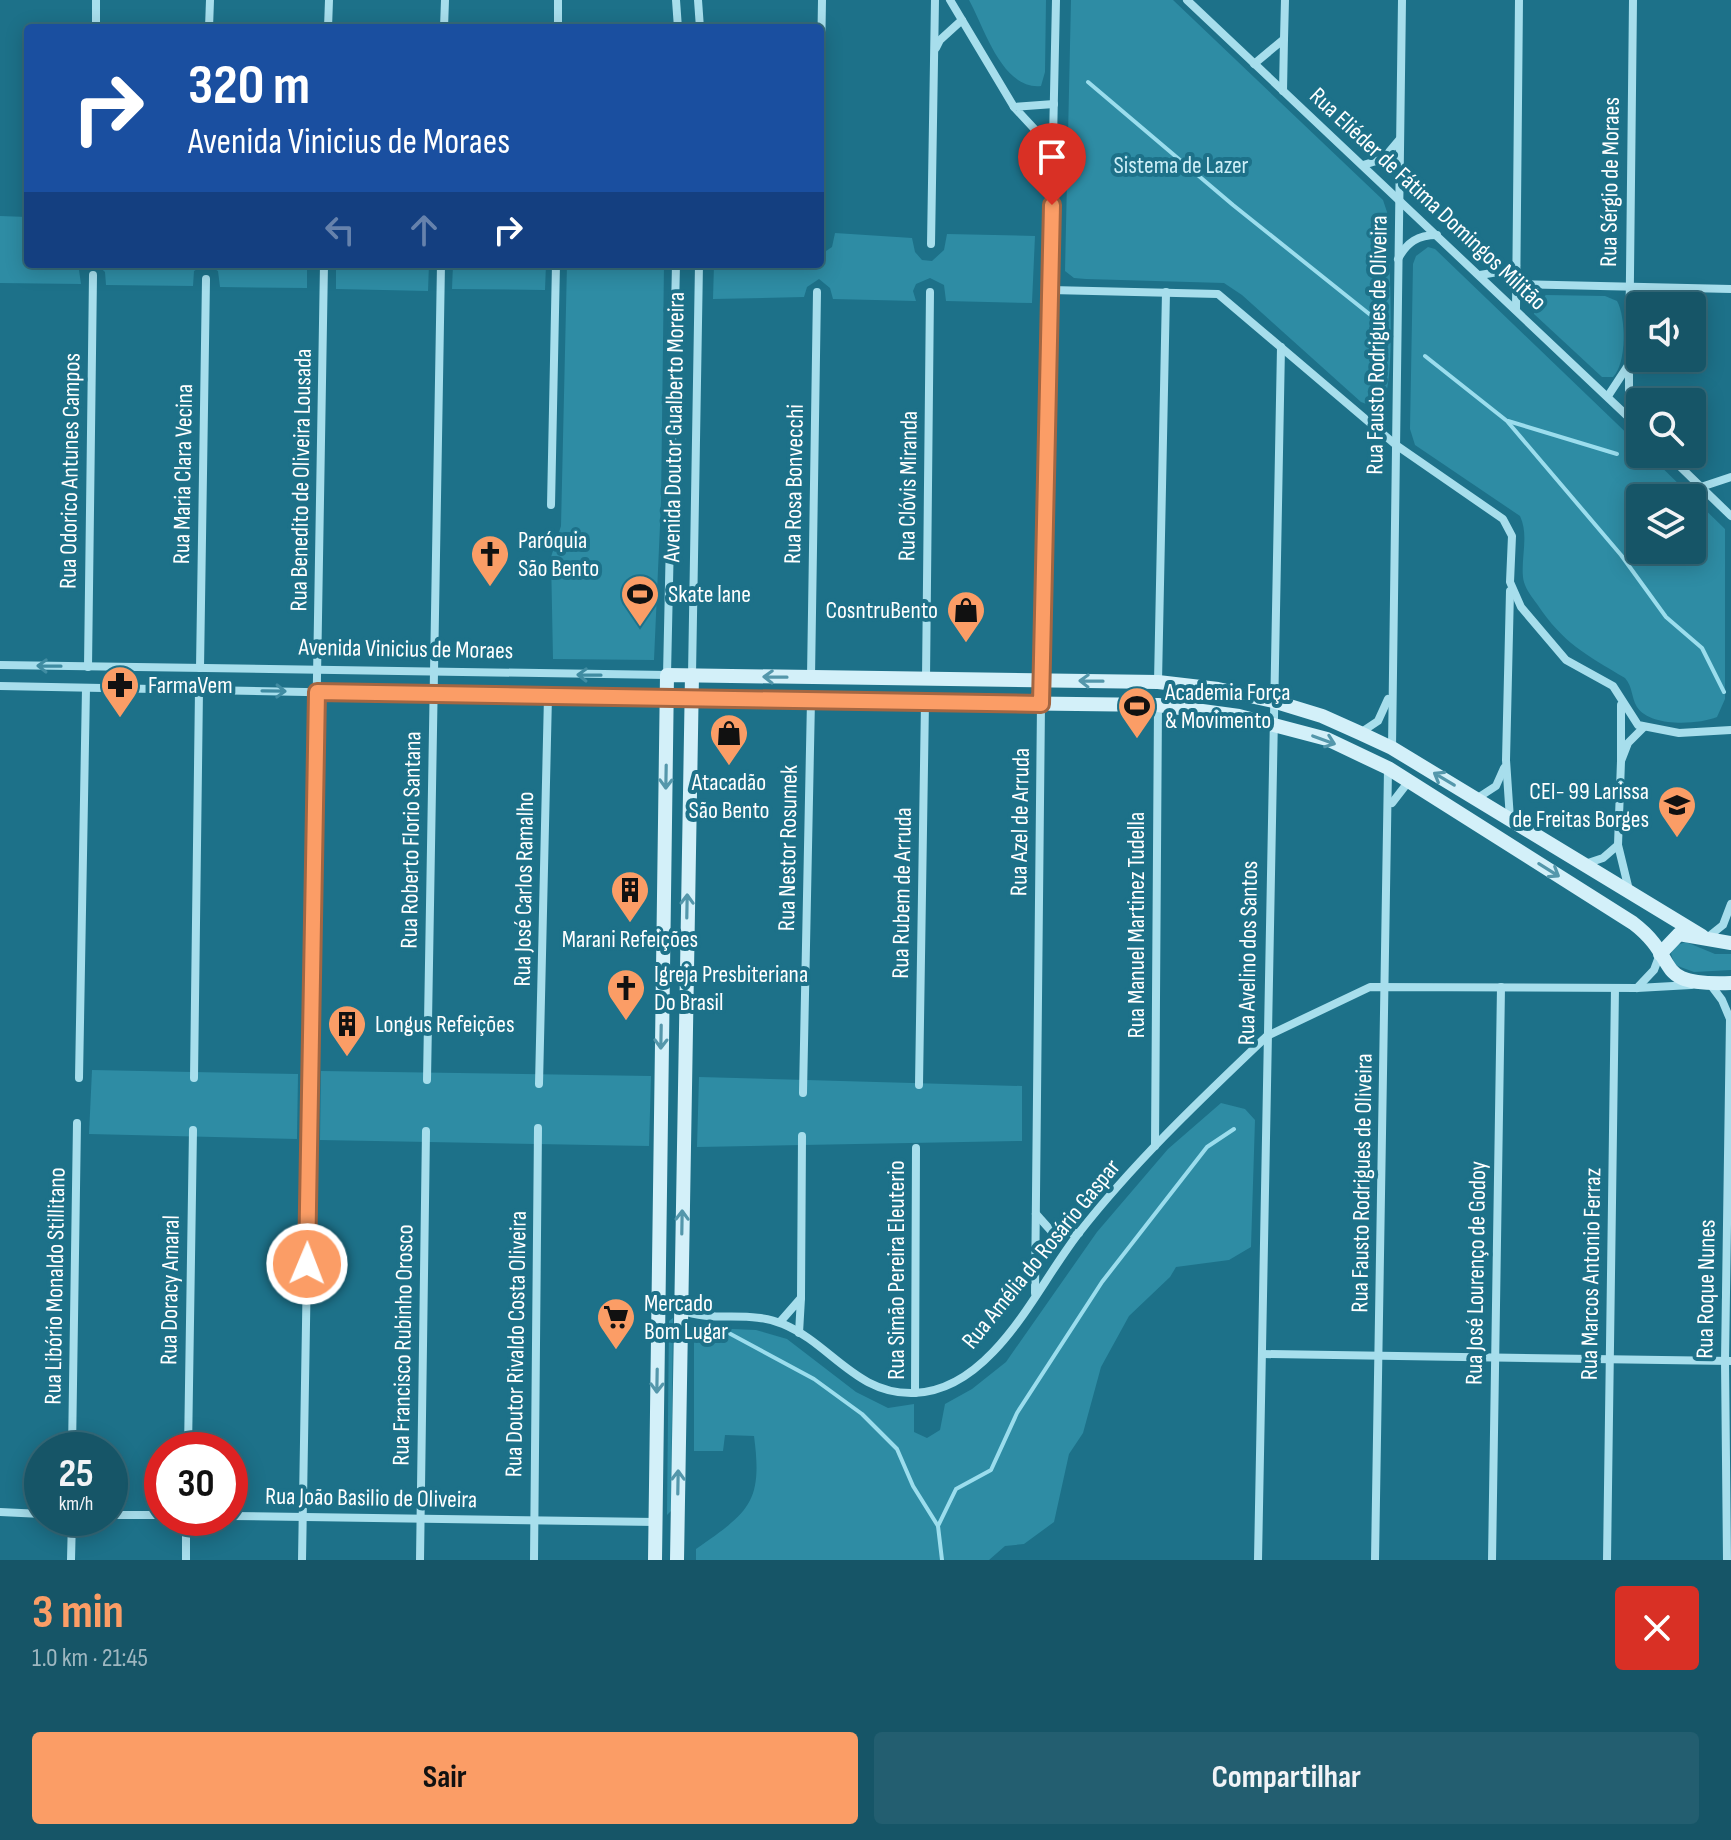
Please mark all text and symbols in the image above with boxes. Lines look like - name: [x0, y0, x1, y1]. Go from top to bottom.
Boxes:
- text: 320 m: [188, 53, 310, 120]
- icon: right: [56, 56, 160, 160]
- street label: Rua Eliéder de Fátima Domingos Militão: [1303, 82, 1553, 316]
- street label: Rua Sérgio de Moraes: [1594, 97, 1626, 267]
- text: Avenida Vinicius de Moraes: [188, 121, 510, 164]
- pin: [1018, 123, 1086, 205]
- icon: arrive: [1030, 135, 1074, 179]
- park label: Sistema de Lazer: [1114, 151, 1249, 180]
- icon: left: [318, 208, 362, 252]
- icon: ahead: [402, 208, 446, 252]
- icon: right: [486, 208, 530, 252]
- street label: Rua Fausto Rodrigues de Oliveira: [1360, 215, 1394, 475]
- street label: Avenida Doutor Gualberto Moreira: [657, 292, 691, 563]
- map controls: [1626, 292, 1706, 564]
- button: sound: [1626, 292, 1706, 372]
- street label: Rua Benedito de Oliveira Lousada: [284, 348, 318, 612]
- street label: Rua Odorico Antunes Campos: [53, 353, 87, 589]
- street label: Rua Maria Clara Vecina: [167, 384, 199, 564]
- button: search: [1626, 388, 1706, 468]
- street label: Rua Rosa Bonvecchi: [778, 404, 810, 564]
- street label: Rua Clóvis Miranda: [892, 411, 924, 561]
- button: layers: [1626, 484, 1706, 564]
- place label: Paróquia São Bento: [518, 526, 599, 583]
- church icon: Paróquia São Bento: [469, 533, 511, 588]
- sports icon: Skate lane: [619, 573, 661, 628]
- place label: Skate lane: [668, 580, 751, 609]
- shop icon: CosntruBento: [945, 589, 987, 644]
- place label: CosntruBento: [825, 596, 938, 625]
- street label: Avenida Vinicius de Moraes: [297, 633, 514, 665]
- one-way arrow: [36, 659, 63, 674]
- pharmacy icon: FarmaVem: [99, 664, 141, 719]
- one-way arrow: [576, 667, 603, 682]
- one-way arrow: [762, 669, 789, 685]
- place label: FarmaVem: [148, 671, 233, 700]
- one-way arrow: [1078, 673, 1105, 689]
- place label: Academia Força & Movimento: [1164, 678, 1290, 735]
- one-way arrow: [260, 684, 287, 699]
- sports icon: Academia Força & Movimento: [1116, 685, 1158, 740]
- shop icon: Atacadão São Bento: [708, 712, 750, 767]
- street label: Rua Roberto Florio Santana: [395, 731, 427, 949]
- one-way arrow: [1312, 734, 1336, 748]
- street label: Rua Azel de Arruda: [1004, 748, 1036, 896]
- one-way arrow: [658, 763, 673, 790]
- street label: Rua Nestor Rosumek: [772, 765, 804, 931]
- place label: Atacadão São Bento: [688, 768, 770, 825]
- one-way arrow: [1433, 771, 1456, 787]
- place label: CEI- 99 Larissa de Freitas Borges: [1512, 777, 1649, 834]
- school or university icon: CEI- 99 Larissa de Freitas Borges: [1656, 784, 1698, 839]
- street label: Rua José Carlos Ramalho: [508, 791, 540, 987]
- street label: Rua Rubem de Arruda: [886, 807, 918, 979]
- street label: Rua Manuel Martinez Tudella: [1122, 812, 1151, 1038]
- street label: Rua Avelino dos Santos: [1232, 861, 1264, 1045]
- one-way arrow: [1537, 862, 1560, 878]
- building icon: Marani Refeições: [609, 869, 651, 924]
- one-way arrow: [679, 893, 694, 920]
- place label: Marani Refeições: [562, 925, 698, 954]
- place label: Igreja Presbiteriana Do Brasil: [654, 960, 808, 1017]
- church icon: Igreja Presbiteriana Do Brasil: [605, 967, 647, 1022]
- building icon: Longus Refeições: [326, 1003, 368, 1058]
- place label: Longus Refeições: [375, 1010, 515, 1039]
- one-way arrow: [653, 1023, 669, 1050]
- street label: Rua Fausto Rodrigues de Oliveira: [1345, 1053, 1379, 1313]
- street label: Rua Amélia do Rosário Gaspar: [956, 1153, 1126, 1355]
- street label: Rua Simão Pereira Eleuterio: [882, 1160, 911, 1380]
- street label: Rua José Lourenço de Godoy: [1460, 1161, 1492, 1385]
- street label: Rua Libório Monaldo Stillitano: [38, 1167, 72, 1405]
- street label: Rua Marcos Antonio Ferraz: [1575, 1167, 1607, 1380]
- one-way arrow: [674, 1209, 689, 1236]
- street label: Rua Doutor Rivaldo Costa Oliveira: [499, 1211, 533, 1477]
- street label: Rua Doracy Amaral: [154, 1215, 186, 1365]
- street label: Rua Roque Nunes: [1690, 1219, 1722, 1359]
- position arrow: [265, 1222, 349, 1306]
- street label: Rua Francisco Rubinho Orosco: [386, 1224, 420, 1466]
- place label: Mercado Bom Lugar: [644, 1289, 728, 1346]
- supermarket icon: Mercado Bom Lugar: [595, 1296, 637, 1351]
- one-way arrow: [649, 1367, 665, 1394]
- speed limit sign: 30: [144, 1432, 248, 1536]
- text: 25: [58, 1450, 94, 1498]
- one-way arrow: [670, 1469, 686, 1496]
- street label: Rua João Basilio de Oliveira: [265, 1482, 477, 1514]
- text: km/h: [59, 1492, 93, 1516]
- text: 3 min: [32, 1584, 124, 1641]
- button: close: [1615, 1586, 1699, 1670]
- text: 1.0 km · 21:45: [32, 1643, 148, 1674]
- button: Sair: [32, 1732, 858, 1824]
- button: Compartilhar: [874, 1732, 1699, 1824]

